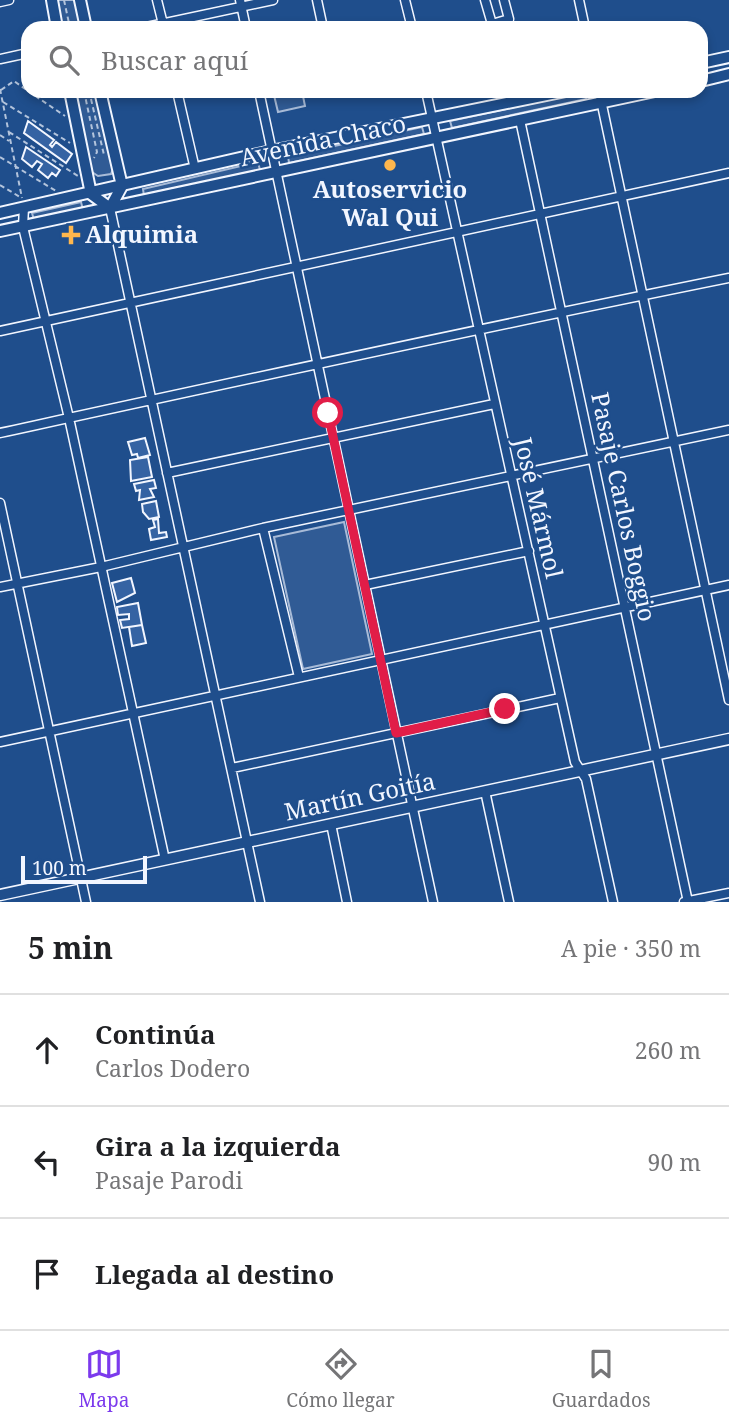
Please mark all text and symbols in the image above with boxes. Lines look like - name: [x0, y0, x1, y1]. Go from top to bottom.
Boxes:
- search box: [21, 21, 708, 98]
- icon: search: [45, 41, 83, 79]
- text: Buscar aquí: [101, 42, 248, 78]
- street label: Avenida Chaco: [237, 106, 409, 173]
- marker: Autoservicio Wal Qui: [382, 157, 398, 173]
- place label: Autoservicio Wal Qui: [313, 172, 467, 233]
- place label: Alquimia: [85, 217, 198, 250]
- marker: Alquimia: [63, 227, 79, 243]
- street label: Pasaje Carlos Boggio: [584, 389, 665, 624]
- route start: [312, 397, 343, 428]
- street label: José Mármol: [507, 433, 572, 582]
- route end: [489, 693, 520, 724]
- street label: Martín Goitía: [281, 763, 438, 828]
- scale bar: [21, 853, 147, 885]
- text: 100 m: [32, 855, 87, 881]
- text: 5 min: [28, 927, 113, 968]
- text: A pie · 350 m: [561, 932, 701, 964]
- text: Continúa: [95, 1016, 216, 1052]
- icon: ahead: [28, 1031, 66, 1069]
- text: 260 m: [635, 1034, 701, 1066]
- text: Carlos Dodero: [95, 1052, 250, 1084]
- text: Gira a la izquierda: [95, 1128, 341, 1164]
- icon: left: [28, 1143, 66, 1181]
- text: 90 m: [648, 1146, 701, 1178]
- text: Pasaje Parodi: [95, 1164, 243, 1196]
- icon: arrive: [28, 1255, 66, 1293]
- text: Llegada al destino: [95, 1256, 334, 1292]
- tab: Mapa: [78, 1345, 129, 1413]
- tab: Cómo llegar: [286, 1345, 395, 1413]
- tab: Guardados: [552, 1345, 651, 1413]

